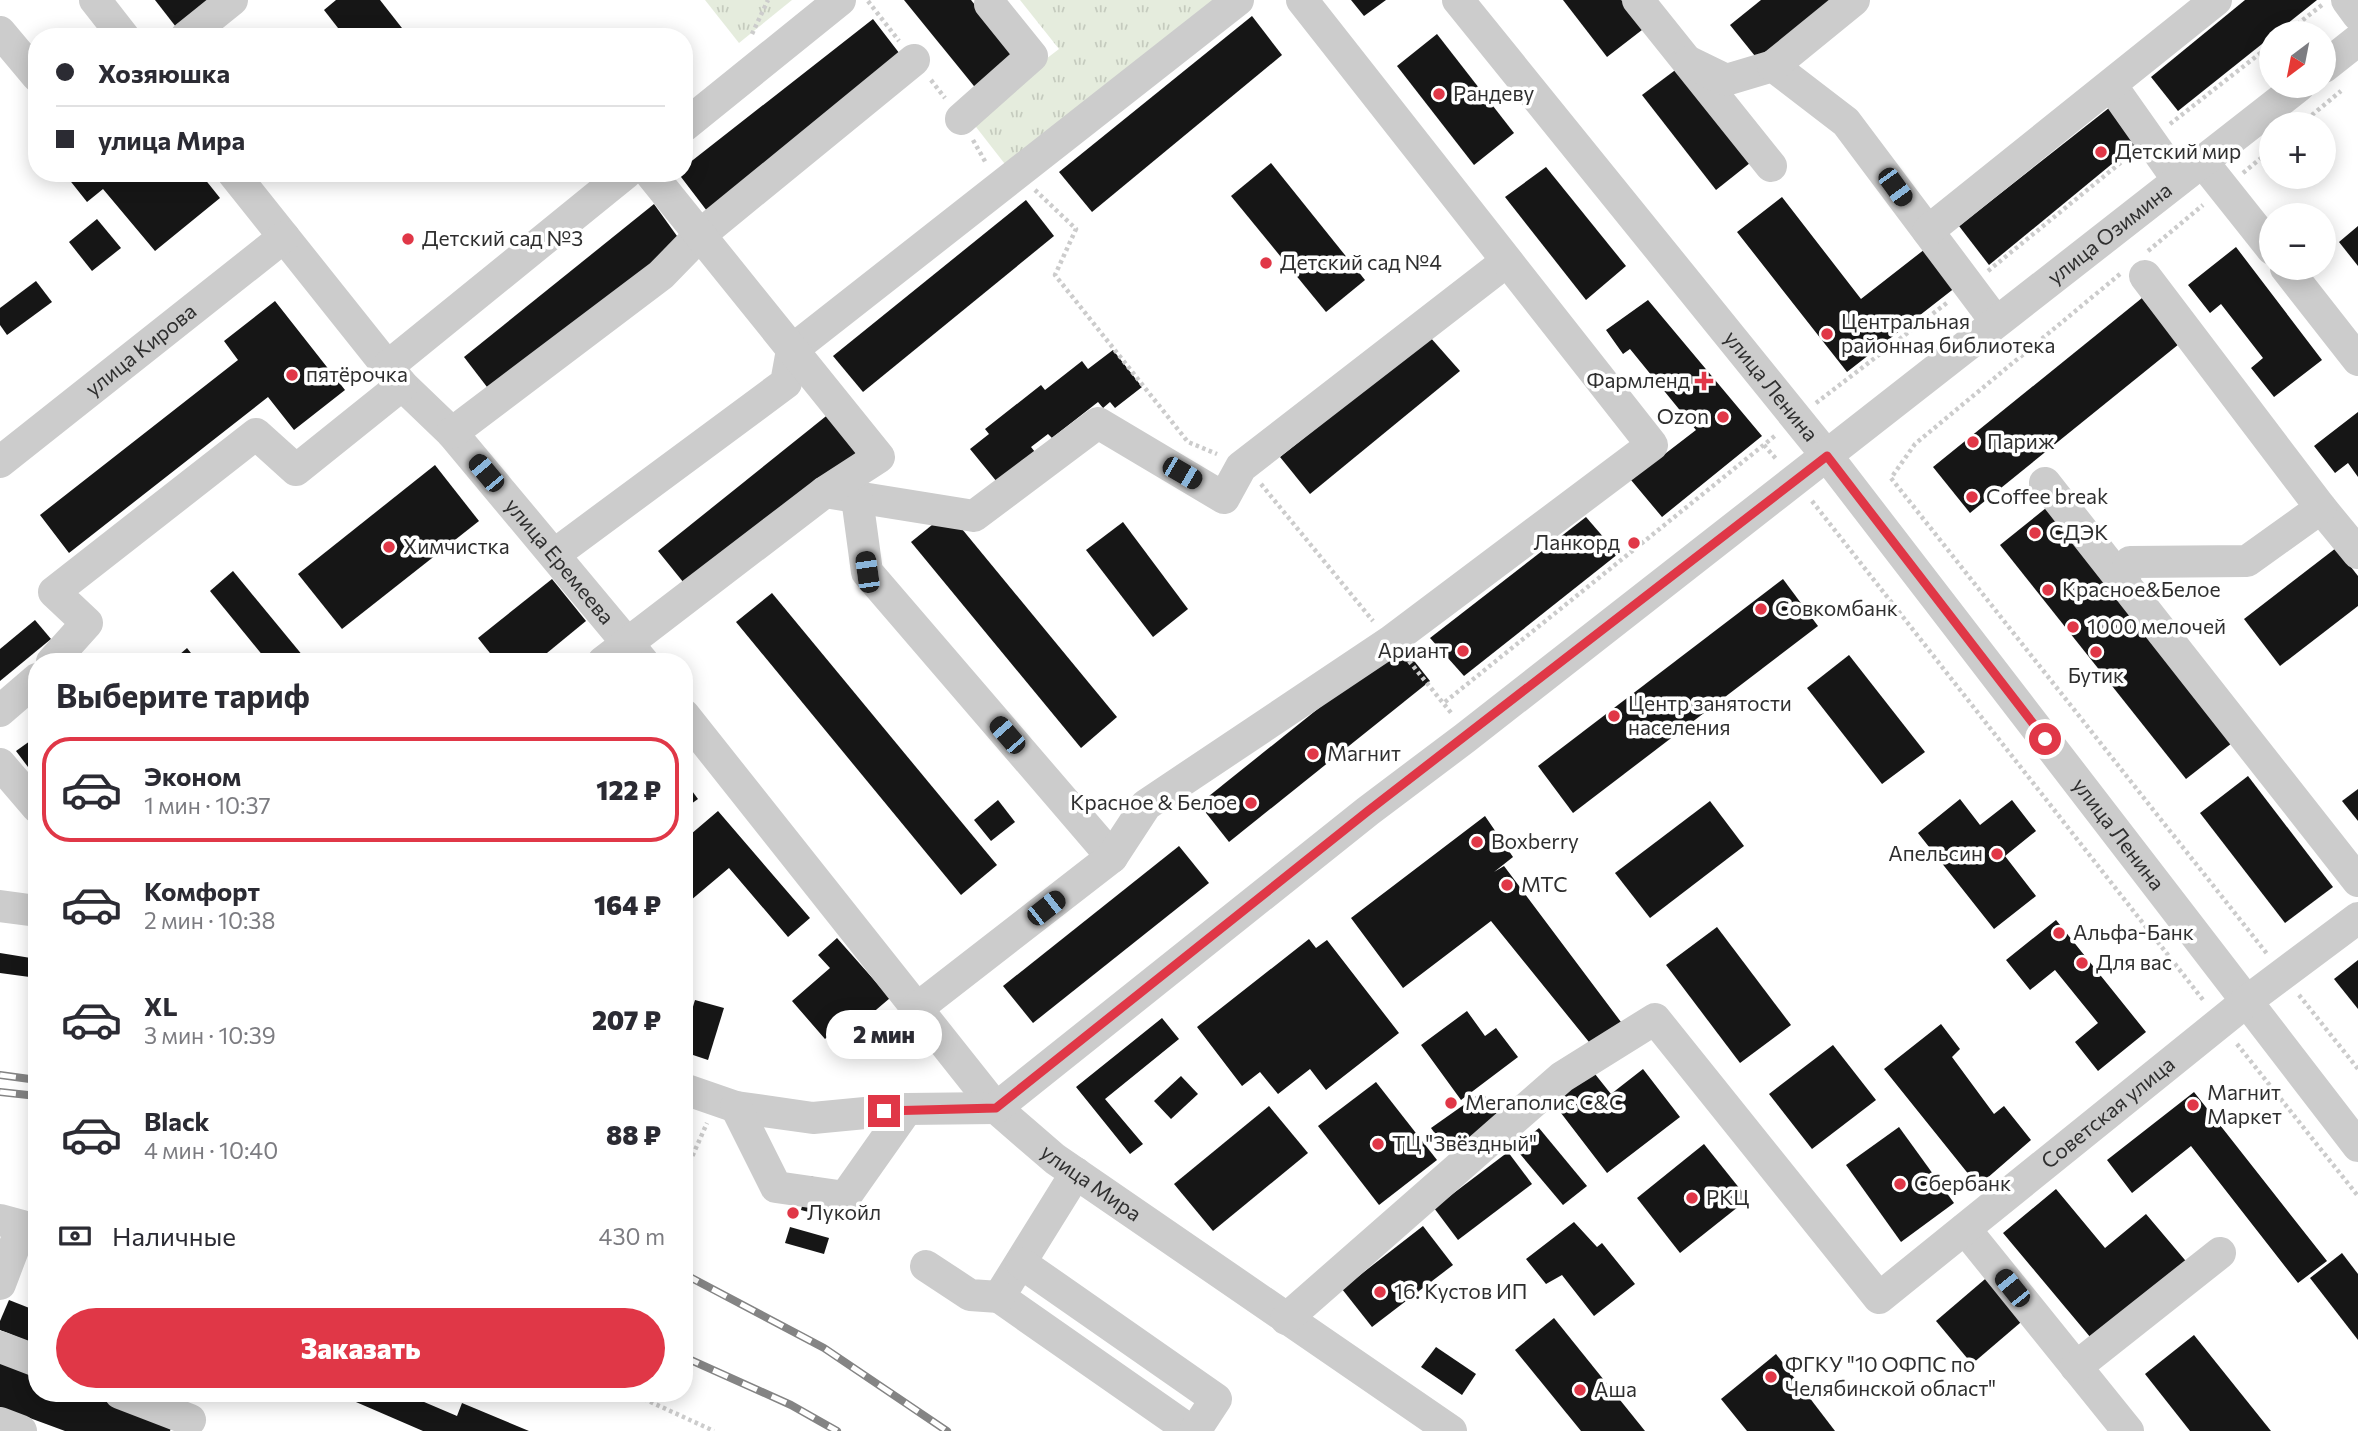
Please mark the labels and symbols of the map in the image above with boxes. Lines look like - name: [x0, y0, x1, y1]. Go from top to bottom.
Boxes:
- north arrow: [2259, 21, 2336, 98]
- place label: Рандеву: [1453, 80, 1534, 105]
- marker: Рандеву: [1431, 86, 1447, 102]
- place label: Детский мир: [2115, 138, 2241, 163]
- marker: Детский мир: [2093, 144, 2109, 160]
- car: [1875, 164, 1916, 210]
- street label: улица Озимина: [2042, 176, 2176, 289]
- place label: Детский сад №3: [422, 225, 583, 250]
- marker: Детский сад №3: [400, 231, 416, 247]
- place label: Детский сад №4: [1280, 249, 1442, 274]
- marker: Детский сад №4: [1258, 255, 1274, 271]
- street label: улица Кирова: [80, 297, 201, 401]
- place label: Центральная районная библиотека: [1841, 308, 2056, 357]
- street label: улица Ленина: [1720, 325, 1824, 446]
- marker: Центральная районная библиотека: [1819, 326, 1835, 342]
- place label: пятёрочка: [306, 361, 408, 386]
- marker: пятёрочка: [284, 367, 300, 383]
- place label: Фармленд: [1587, 367, 1690, 392]
- marker: Фармленд: [1696, 373, 1712, 389]
- place label: Ozon: [1657, 403, 1709, 428]
- marker: Ozon: [1715, 409, 1731, 425]
- place label: Париж: [1987, 428, 2055, 453]
- marker: Париж: [1965, 434, 1981, 450]
- car: [465, 450, 508, 496]
- car: [1159, 453, 1206, 493]
- place label: Coffee break: [1986, 483, 2108, 508]
- marker: Coffee break: [1964, 489, 1980, 505]
- street label: улица Еремеева: [501, 493, 620, 629]
- place label: СДЭК: [2049, 519, 2108, 544]
- marker: СДЭК: [2027, 525, 2043, 541]
- place label: Ланкорд: [1533, 529, 1620, 554]
- place label: Химчистка: [403, 533, 510, 558]
- marker: Ланкорд: [1626, 535, 1642, 551]
- marker: Химчистка: [381, 539, 397, 555]
- car: [854, 550, 881, 594]
- place label: Красное&Белое: [2062, 576, 2221, 601]
- marker: Красное&Белое: [2040, 582, 2056, 598]
- place label: Совкомбанк: [1775, 595, 1898, 620]
- marker: Совкомбанк: [1753, 601, 1769, 617]
- place label: 1000 мелочей: [2087, 613, 2226, 638]
- marker: 1000 мелочей: [2065, 619, 2081, 635]
- place label: Ариант: [1377, 637, 1449, 662]
- marker: Ариант: [1455, 643, 1471, 659]
- marker: Бутик: [2088, 644, 2104, 660]
- place label: Бутик: [2068, 662, 2124, 687]
- place label: Центр занятости населения: [1628, 690, 1792, 739]
- marker: Центр занятости населения: [1606, 708, 1622, 724]
- car: [986, 712, 1029, 758]
- route start: [2029, 723, 2061, 755]
- place label: Магнит: [1327, 740, 1401, 765]
- marker: Магнит: [1305, 746, 1321, 762]
- street label: улица Ленина: [2068, 772, 2170, 895]
- place label: Красное & Белое: [1070, 789, 1237, 814]
- marker: Красное & Белое: [1243, 795, 1259, 811]
- place label: Boxberry: [1491, 828, 1579, 853]
- marker: Boxberry: [1469, 834, 1485, 850]
- place label: Апельсин: [1888, 840, 1983, 865]
- marker: Апельсин: [1989, 846, 2005, 862]
- place label: МТС: [1521, 871, 1568, 896]
- marker: МТС: [1499, 877, 1515, 893]
- car: [1023, 887, 1070, 929]
- place label: Альфа-Банк: [2073, 919, 2194, 944]
- marker: Альфа-Банк: [2051, 925, 2067, 941]
- place label: Для вас: [2096, 949, 2172, 974]
- marker: Для вас: [2074, 955, 2090, 971]
- callout: 2 мин: [826, 1010, 942, 1058]
- street label: Советская улица: [2036, 1051, 2179, 1173]
- place label: Магнит Маркет: [2207, 1079, 2282, 1128]
- place label: Мегаполис C&C: [1465, 1089, 1623, 1114]
- route end: [868, 1095, 900, 1127]
- marker: Мегаполис C&C: [1443, 1095, 1459, 1111]
- marker: Магнит Маркет: [2185, 1097, 2201, 1113]
- place label: ТЦ "Звёздный": [1392, 1130, 1537, 1155]
- marker: ТЦ "Звёздный": [1370, 1136, 1386, 1152]
- street label: улица Мира: [1036, 1138, 1147, 1226]
- place label: Сбербанк: [1914, 1170, 2011, 1195]
- marker: Сбербанк: [1892, 1176, 1908, 1192]
- place label: РКЦ: [1706, 1184, 1749, 1209]
- marker: РКЦ: [1684, 1190, 1700, 1206]
- place label: Лукойл: [807, 1199, 881, 1224]
- marker: Лукойл: [785, 1205, 801, 1221]
- car: [1991, 1265, 2034, 1311]
- place label: 16. Кустов ИП: [1394, 1278, 1528, 1303]
- marker: 16. Кустов ИП: [1372, 1284, 1388, 1300]
- place label: ФГКУ "10 ОФПС по Челябинской област": [1785, 1351, 1996, 1400]
- marker: ФГКУ "10 ОФПС по Челябинской област": [1763, 1369, 1779, 1385]
- place label: Аша: [1594, 1376, 1637, 1401]
- marker: Аша: [1572, 1382, 1588, 1398]

